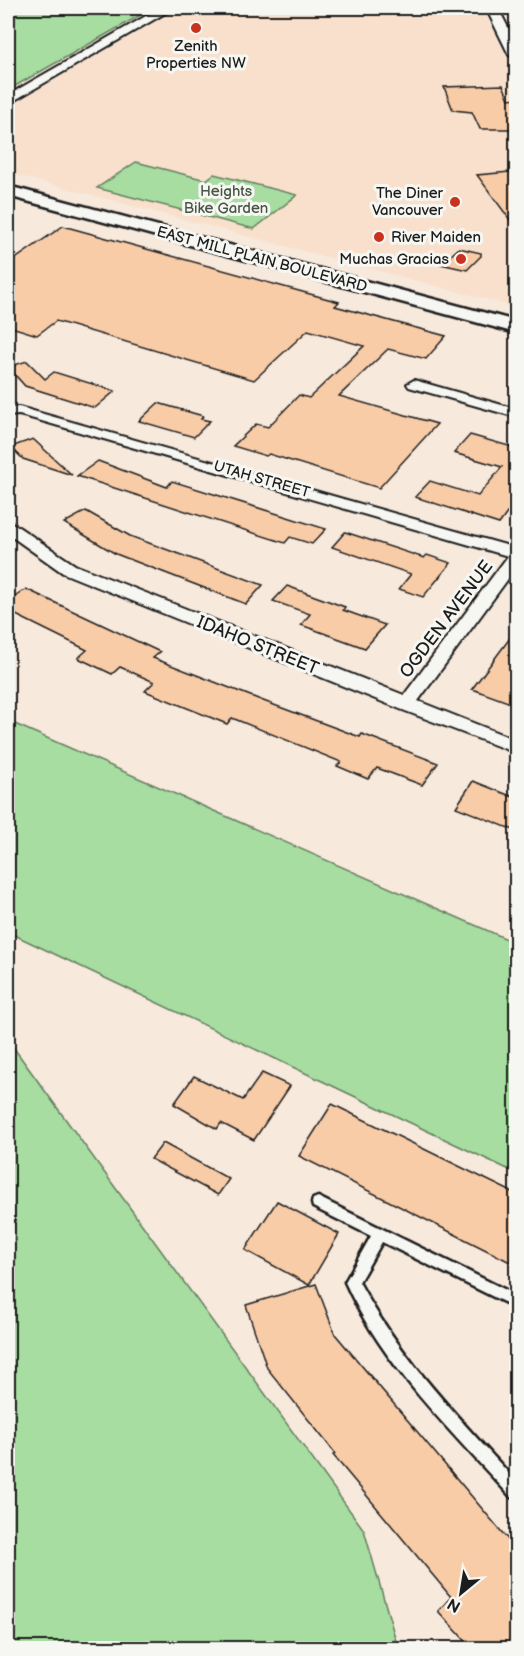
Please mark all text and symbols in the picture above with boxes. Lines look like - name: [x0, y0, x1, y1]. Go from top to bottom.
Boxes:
- marker: Zenith Properties NW: [189, 21, 203, 35]
- place label: Zenith Properties NW: [146, 37, 246, 73]
- park label: Heights Bike Garden: [184, 182, 268, 218]
- place label: The Diner Vancouver: [372, 184, 444, 220]
- marker: The Diner Vancouver: [448, 195, 462, 209]
- street label: EAST MILL PLAIN BOULEVARD: [155, 222, 369, 297]
- place label: River Maiden: [391, 228, 481, 247]
- marker: River Maiden: [372, 230, 386, 244]
- place label: Muchas Gracias: [339, 250, 450, 269]
- marker: Muchas Gracias: [454, 252, 468, 266]
- street label: UTAH STREET: [211, 457, 312, 502]
- street label: OGDEN AVENUE: [395, 556, 497, 682]
- street label: IDAHO STREET: [194, 612, 322, 679]
- north arrow: [431, 1563, 491, 1623]
- text: N: [444, 1593, 464, 1616]

